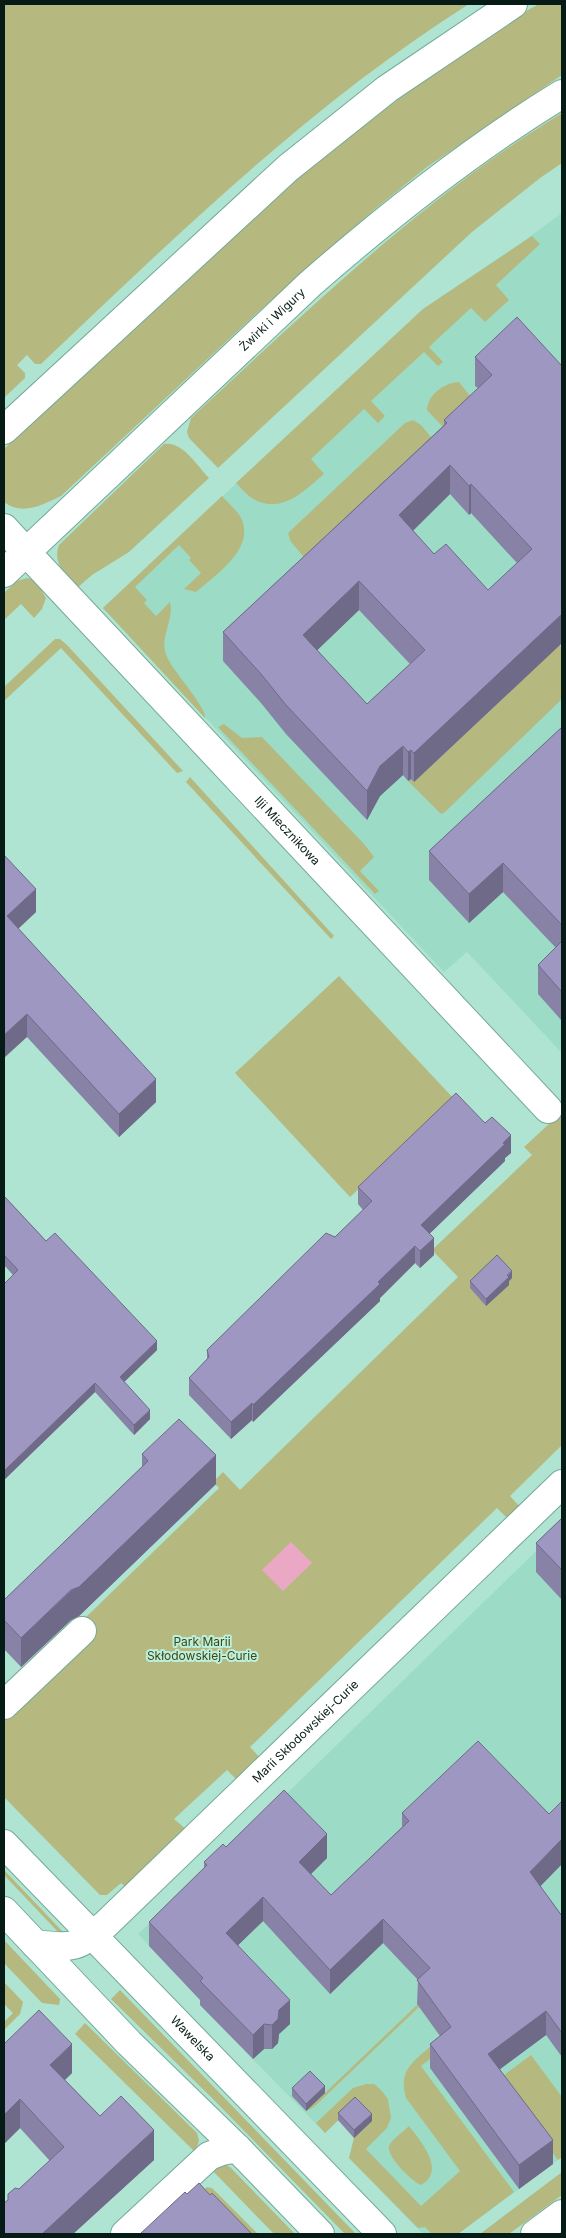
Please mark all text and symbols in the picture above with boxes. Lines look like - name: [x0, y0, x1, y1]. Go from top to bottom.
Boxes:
- street label: Żwirki i Wigury: [236, 285, 308, 354]
- street label: Ilji Miecznikowa: [252, 793, 324, 868]
- park label: Park Marii Skłodowskiej-Curie: [147, 1634, 257, 1663]
- street label: Marii Skłodowskiej-Curie: [249, 1676, 361, 1786]
- street label: Wawelska: [168, 2013, 218, 2064]

